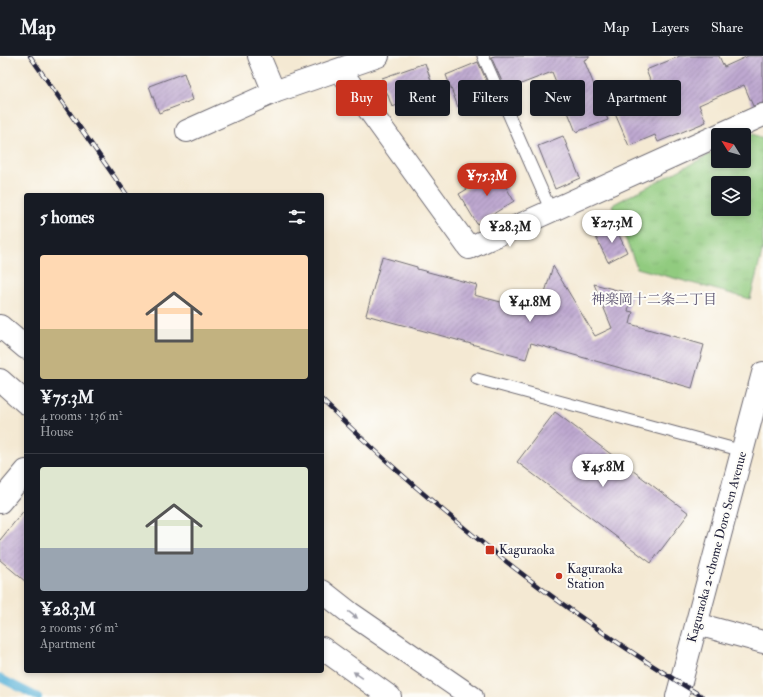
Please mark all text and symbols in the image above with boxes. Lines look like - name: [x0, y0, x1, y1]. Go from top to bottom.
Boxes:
- text: Map: [20, 16, 56, 40]
- text: Map: [603, 19, 629, 36]
- text: Layers: [651, 19, 689, 36]
- text: Share: [711, 19, 743, 36]
- chip: Buy: [336, 80, 387, 116]
- chip: Rent: [395, 80, 450, 116]
- chip: Filters: [458, 80, 522, 116]
- chip: New: [530, 80, 585, 116]
- chip: Apartment: [593, 80, 681, 116]
- north arrow: [711, 128, 751, 168]
- map controls: [711, 128, 751, 216]
- pin: ¥75.3M: [454, 163, 520, 197]
- text: ¥75.3M: [466, 168, 508, 184]
- button: layers: [711, 176, 751, 216]
- icon: filters: [286, 206, 308, 228]
- text: 5 homes: [40, 207, 94, 228]
- pin: ¥27.3M: [579, 210, 645, 244]
- pin: ¥28.3M: [477, 214, 543, 248]
- text: ¥27.3M: [591, 215, 633, 231]
- text: ¥28.3M: [489, 219, 531, 235]
- icon: home: [138, 281, 210, 353]
- pin: ¥41.8M: [497, 289, 563, 323]
- district label: 神楽岡十二条二丁目: [591, 291, 717, 308]
- text: ¥41.8M: [509, 294, 551, 310]
- text: ¥75.3M: [40, 387, 94, 408]
- text: 4 rooms · 136 m²: [40, 408, 122, 424]
- text: House: [40, 424, 73, 440]
- street label: Kaguraoka 2-chome Doro Sen Avenue: [684, 449, 750, 644]
- pin: ¥45.8M: [570, 454, 636, 488]
- text: ¥45.8M: [581, 459, 625, 475]
- icon: home: [138, 493, 210, 565]
- place label: Kaguraoka: [499, 542, 555, 558]
- marker: Kaguraoka: [484, 544, 496, 556]
- place label: Kaguraoka Station: [567, 561, 623, 592]
- marker: Kaguraoka Station: [554, 571, 564, 581]
- text: ¥28.3M: [40, 599, 96, 620]
- one-way arrow: [347, 610, 358, 619]
- text: 2 rooms · 56 m²: [40, 620, 118, 636]
- text: Apartment: [40, 636, 96, 652]
- one-way arrow: [353, 671, 363, 679]

